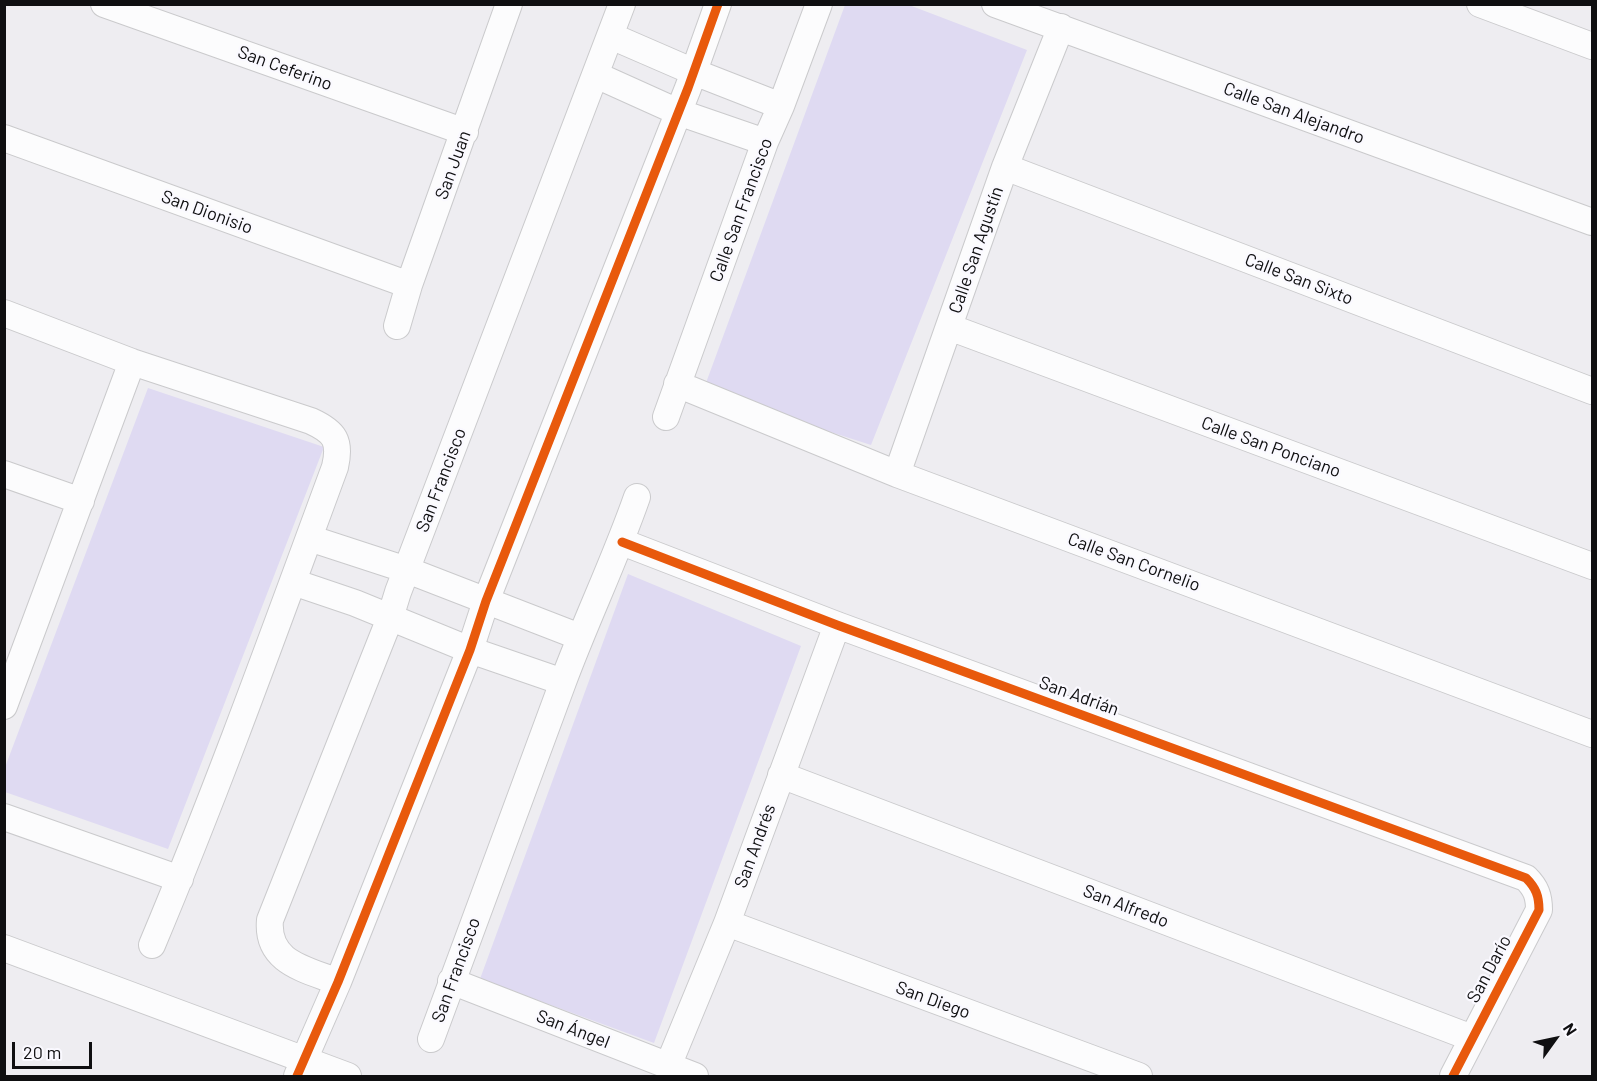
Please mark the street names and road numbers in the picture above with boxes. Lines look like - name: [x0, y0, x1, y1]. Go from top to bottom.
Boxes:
- street label: San Ceferino: [235, 41, 335, 95]
- street label: Calle San Alejandro: [1221, 77, 1367, 149]
- street label: San Juan: [431, 128, 475, 202]
- street label: Calle San Francisco: [705, 135, 777, 285]
- street label: Calle San Agustín: [944, 184, 1008, 316]
- street label: San Dionisio: [158, 185, 256, 239]
- street label: Calle San Sixto: [1242, 248, 1356, 310]
- street label: Calle San Ponciano: [1198, 412, 1344, 482]
- street label: San Francisco: [411, 425, 471, 535]
- street label: Calle San Cornelio: [1065, 528, 1203, 596]
- street label: San Adrián: [1036, 672, 1122, 720]
- street label: San Andrés: [730, 801, 780, 891]
- street label: San Alfredo: [1080, 880, 1172, 932]
- street label: San Francisco: [427, 915, 485, 1025]
- street label: San Darío: [1462, 932, 1516, 1006]
- street label: San Diego: [893, 977, 973, 1023]
- street label: San Ángel: [533, 1005, 613, 1053]

